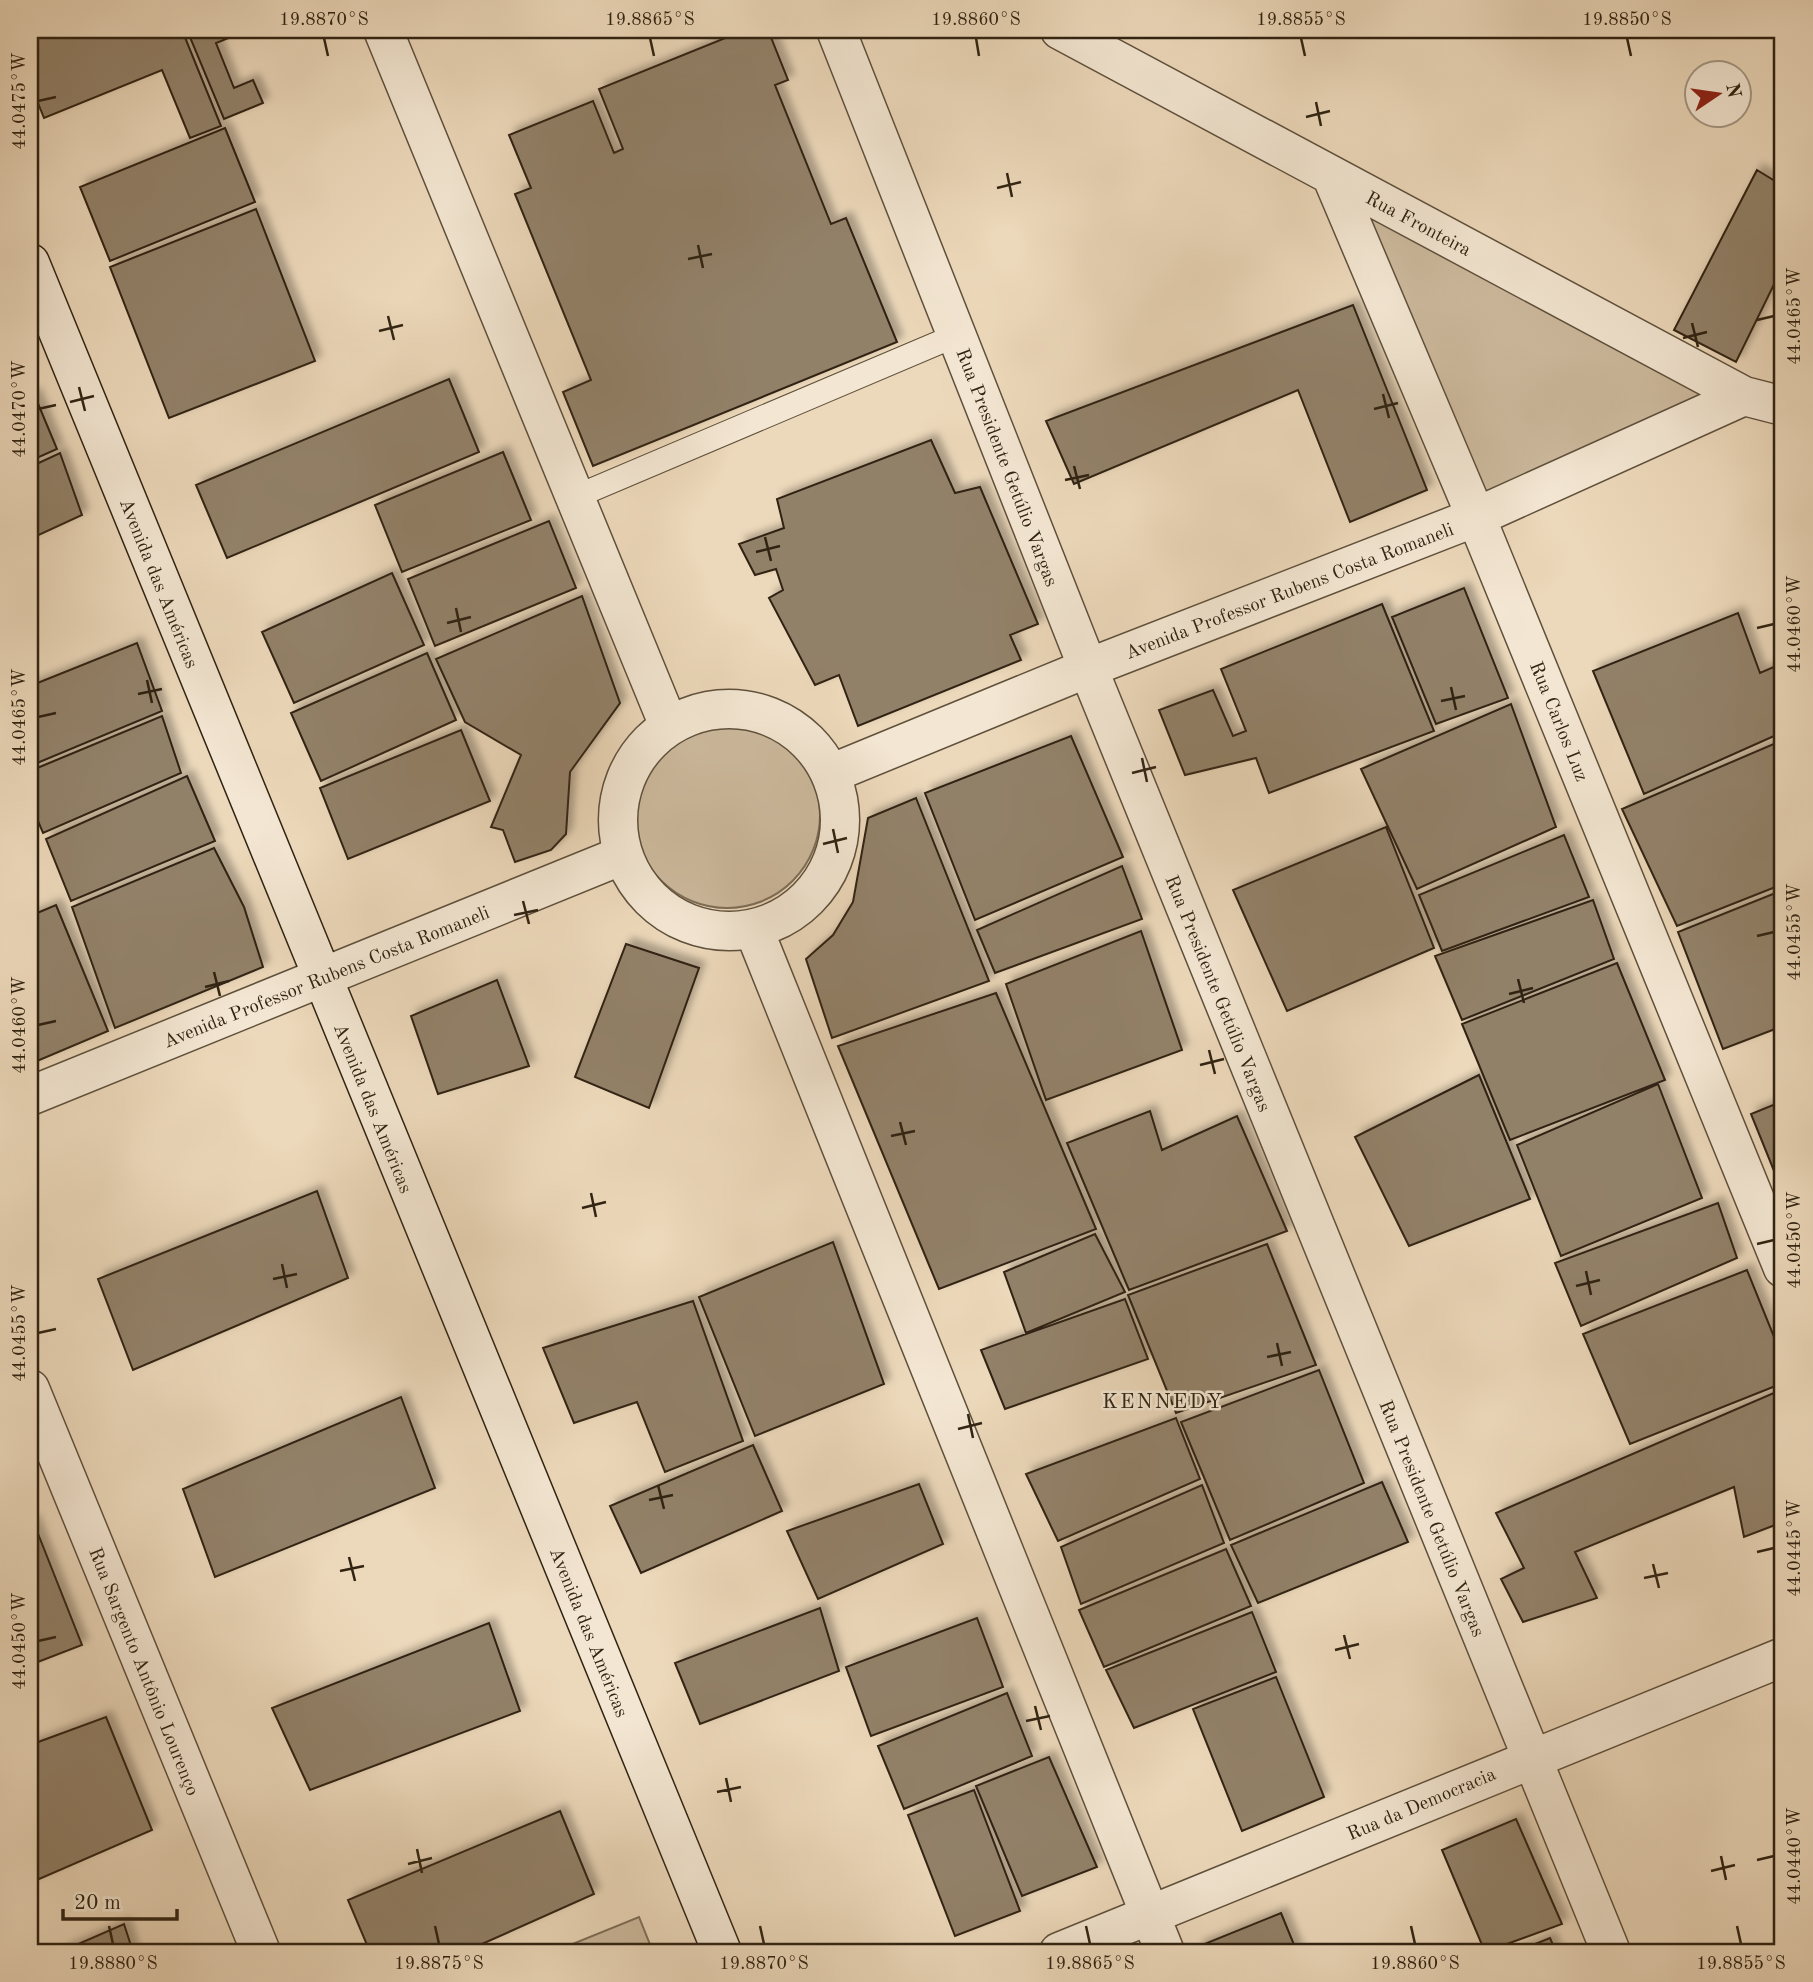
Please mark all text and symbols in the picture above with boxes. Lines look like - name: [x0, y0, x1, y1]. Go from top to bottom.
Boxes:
- text: 19.8870°S: [279, 11, 369, 29]
- text: 19.8865°S: [605, 11, 695, 29]
- text: 19.8860°S: [931, 11, 1021, 29]
- text: 19.8855°S: [1256, 11, 1346, 29]
- text: 19.8850°S: [1582, 11, 1672, 29]
- text: 44.0475°W: [11, 52, 29, 150]
- north arrow: [1684, 60, 1754, 130]
- text: N: [1721, 82, 1743, 100]
- street label: Rua Fronteira: [1362, 189, 1474, 261]
- text: 44.0465°W: [1786, 267, 1804, 365]
- street label: Rua Presidente Getúlio Vargas: [951, 346, 1060, 590]
- text: 44.0470°W: [11, 360, 29, 458]
- street label: Avenida das Américas: [115, 496, 200, 672]
- street label: Avenida Professor Rubens Costa Romaneli: [1123, 521, 1457, 664]
- text: 44.0460°W: [1786, 575, 1804, 673]
- street label: Rua Carlos Luz: [1525, 659, 1590, 785]
- text: 44.0465°W: [11, 668, 29, 766]
- street label: Rua Presidente Getúlio Vargas: [1160, 873, 1273, 1115]
- text: 44.0455°W: [1786, 883, 1804, 981]
- street label: Avenida Professor Rubens Costa Romaneli: [161, 904, 493, 1053]
- text: 44.0460°W: [11, 976, 29, 1074]
- street label: Avenida das Américas: [329, 1021, 414, 1197]
- text: 44.0450°W: [1786, 1191, 1804, 1289]
- text: 44.0455°W: [11, 1284, 29, 1382]
- district label: KENNEDY: [1102, 1392, 1224, 1413]
- street label: Rua Presidente Getúlio Vargas: [1374, 1398, 1487, 1640]
- text: 44.0445°W: [1786, 1499, 1804, 1597]
- street label: Rua Sargento Antônio Lourenço: [84, 1545, 201, 1799]
- street label: Avenida das Américas: [545, 1545, 630, 1721]
- text: 44.0450°W: [11, 1592, 29, 1690]
- street label: Rua da Democracia: [1345, 1765, 1500, 1845]
- text: 44.0440°W: [1786, 1807, 1804, 1905]
- scale bar: [63, 1877, 177, 1921]
- text: 20 m: [74, 1893, 121, 1914]
- text: 19.8880°S: [68, 1955, 158, 1973]
- text: 19.8875°S: [394, 1955, 484, 1973]
- text: 19.8870°S: [719, 1955, 809, 1973]
- text: 19.8865°S: [1045, 1955, 1135, 1973]
- text: 19.8860°S: [1370, 1955, 1460, 1973]
- text: 19.8855°S: [1696, 1955, 1786, 1973]

